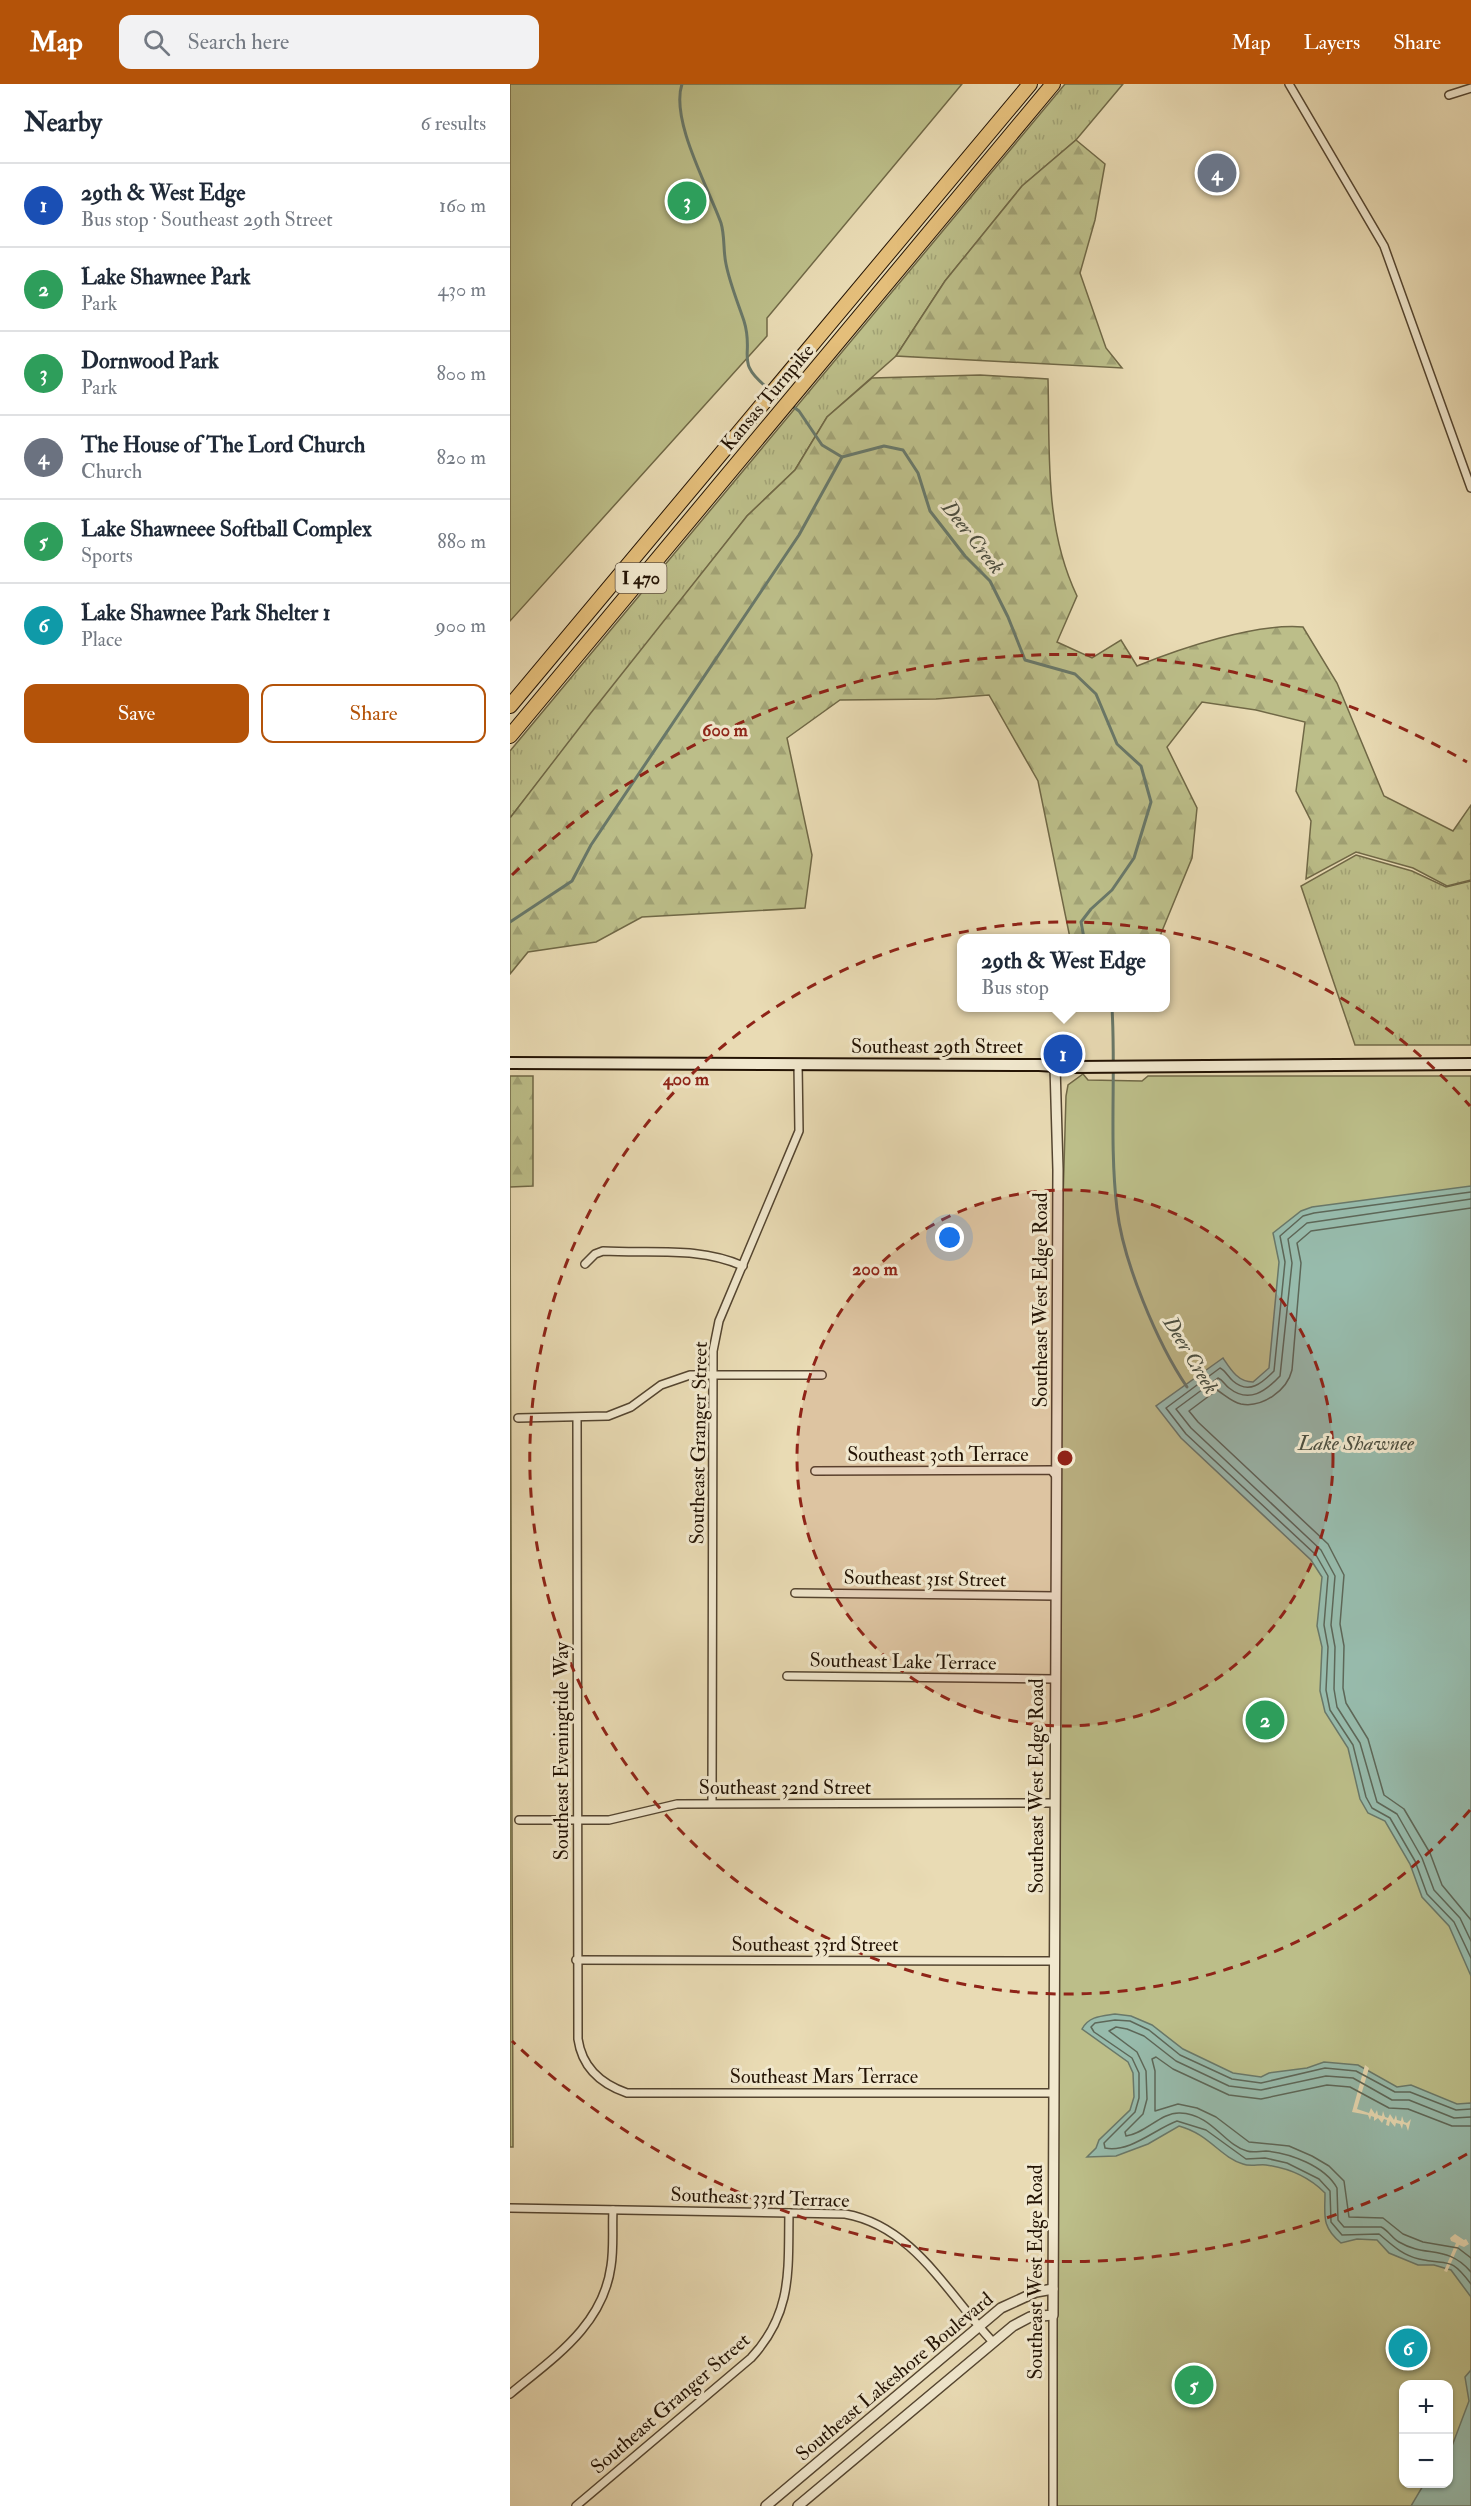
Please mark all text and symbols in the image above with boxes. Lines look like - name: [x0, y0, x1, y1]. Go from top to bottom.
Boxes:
- search box: [119, 15, 539, 69]
- text: Map: [30, 25, 83, 60]
- icon: search: [140, 26, 173, 59]
- text: Search here: [188, 28, 289, 56]
- text: Map: [1231, 29, 1271, 56]
- text: Layers: [1304, 29, 1360, 56]
- text: Share: [1393, 29, 1441, 56]
- text: Nearby: [24, 107, 102, 139]
- text: 6 results: [420, 111, 486, 136]
- pin: 4: [1198, 150, 1236, 196]
- pin: 3: [668, 178, 706, 224]
- text: 29th & West Edge: [81, 179, 245, 207]
- text: 1: [40, 193, 47, 218]
- text: 160 m: [439, 193, 486, 218]
- text: Bus stop · Southeast 29th Street: [81, 207, 333, 232]
- text: Lake Shawnee Park: [81, 263, 251, 291]
- text: 2: [38, 277, 49, 302]
- text: 430 m: [438, 277, 486, 302]
- text: Park: [81, 291, 117, 316]
- street label: Kansas Turnpike: [715, 339, 820, 457]
- text: Dornwood Park: [81, 347, 219, 375]
- text: 3: [40, 361, 47, 386]
- text: 800 m: [436, 361, 486, 386]
- text: Park: [81, 375, 117, 400]
- text: The House of The Lord Church: [81, 431, 365, 459]
- text: 4: [38, 445, 49, 470]
- text: 820 m: [436, 445, 486, 470]
- text: Church: [81, 459, 142, 484]
- water label: Deer Creek: [935, 494, 1010, 580]
- text: Lake Shawneee Softball Complex: [81, 515, 372, 543]
- text: 5: [39, 529, 48, 554]
- text: 880 m: [437, 529, 486, 554]
- text: Sports: [81, 543, 133, 568]
- road number: I 470: [616, 563, 666, 593]
- text: Lake Shawnee Park Shelter 1: [81, 599, 331, 627]
- text: 6: [38, 613, 49, 638]
- text: 900 m: [436, 613, 486, 638]
- text: Place: [81, 627, 122, 652]
- button: Save: [24, 684, 249, 743]
- button: Share: [261, 684, 486, 743]
- text: 600 m: [702, 719, 749, 742]
- popup: [957, 934, 1170, 1012]
- text: 29th & West Edge: [981, 947, 1146, 975]
- text: Bus stop: [981, 975, 1049, 1000]
- pin: 1: [1044, 1032, 1082, 1076]
- street label: Southeast 29th Street: [851, 1034, 1023, 1059]
- text: 400 m: [662, 1068, 710, 1091]
- street label: Southeast West Edge Road: [1028, 1192, 1053, 1408]
- your location: [935, 1223, 964, 1252]
- text: 200 m: [852, 1258, 899, 1281]
- water label: Deer Creek: [1156, 1311, 1224, 1399]
- street label: Southeast Granger Street: [684, 1341, 713, 1545]
- water label: Lake Shawnee: [1297, 1430, 1415, 1457]
- street label: Southeast 30th Terrace: [847, 1442, 1029, 1467]
- centre of rings: [1055, 1448, 1075, 1468]
- street label: Southeast 31st Street: [843, 1565, 1007, 1592]
- street label: Southeast Eveningtide Way: [549, 1641, 574, 1860]
- street label: Southeast Lake Terrace: [809, 1647, 997, 1676]
- street label: Southeast West Edge Road: [1024, 1678, 1049, 1894]
- pin: 2: [1246, 1698, 1284, 1742]
- street label: Southeast 32nd Street: [699, 1775, 872, 1800]
- street label: Southeast 33rd Street: [731, 1932, 899, 1957]
- street label: Southeast Mars Terrace: [730, 2064, 918, 2089]
- street label: Southeast West Edge Road: [1023, 2164, 1048, 2380]
- street label: Southeast 33rd Terrace: [670, 2182, 850, 2213]
- street label: Southeast Lakeshore Boulevard: [791, 2286, 998, 2466]
- pin: 6: [1388, 2326, 1428, 2370]
- street label: Southeast Granger Street: [586, 2327, 756, 2479]
- pin: 5: [1174, 2362, 1214, 2408]
- map controls: [1399, 2380, 1453, 2488]
- button: +: [1399, 2380, 1453, 2434]
- button: −: [1399, 2434, 1453, 2488]

